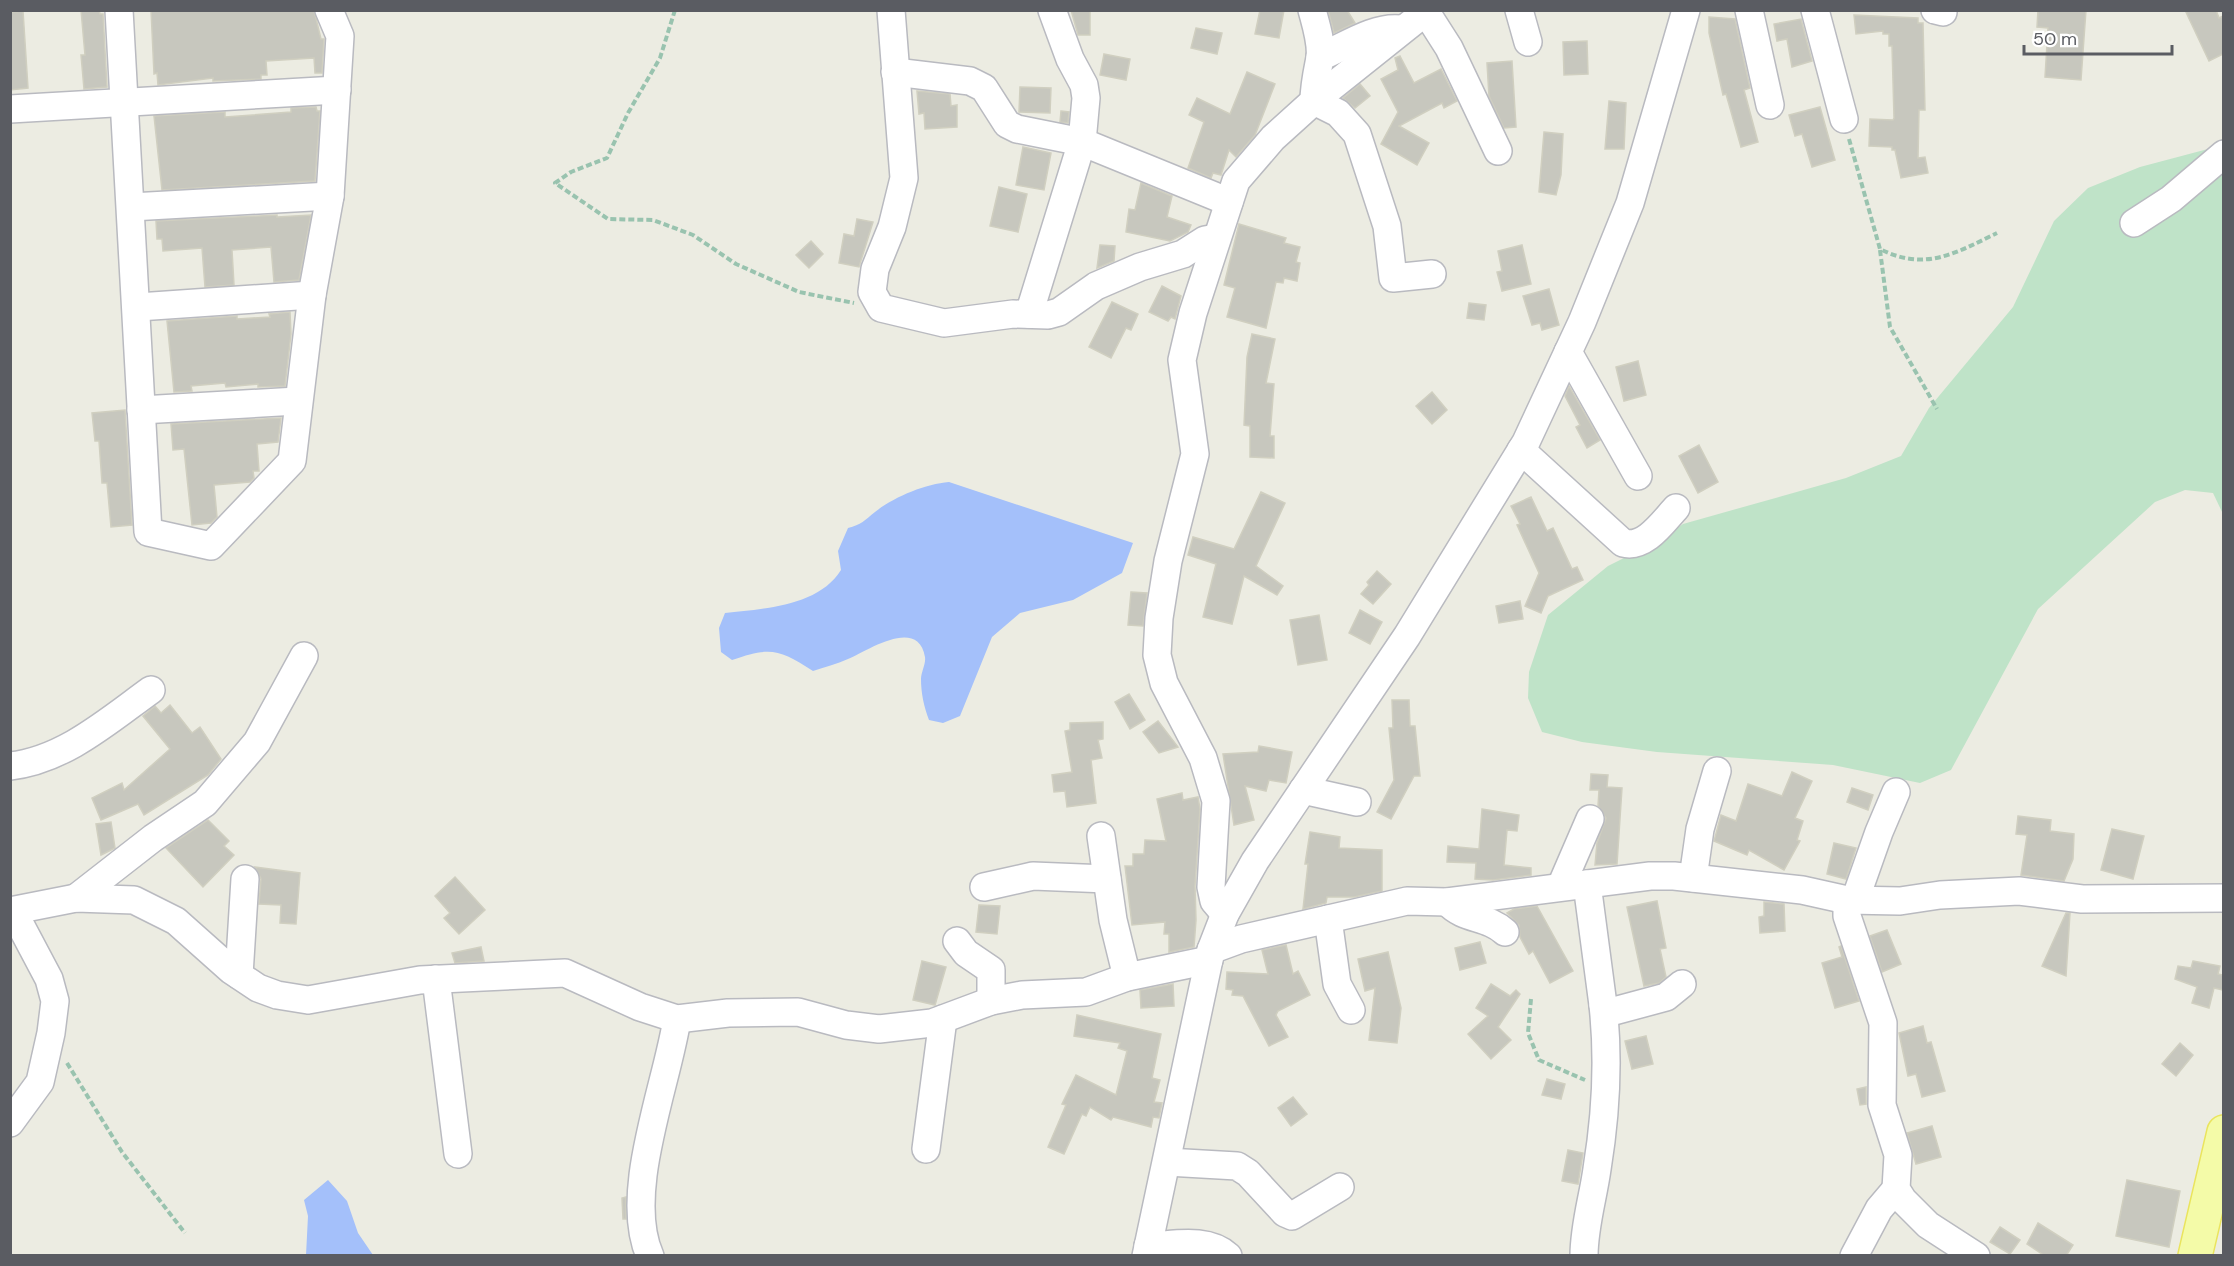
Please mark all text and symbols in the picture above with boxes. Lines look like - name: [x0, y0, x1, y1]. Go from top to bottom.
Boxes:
- scale bar: [2024, 18, 2172, 56]
- text: 50 m: [2033, 27, 2077, 51]

